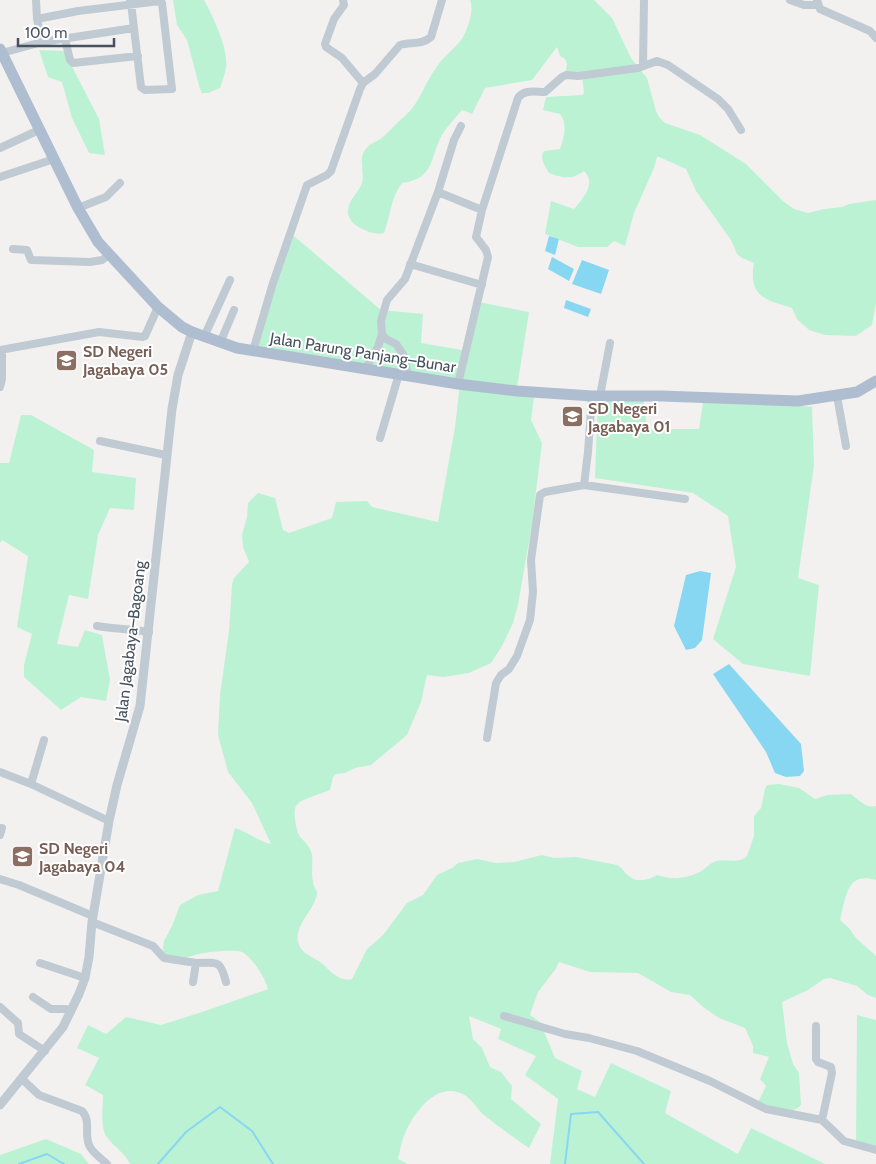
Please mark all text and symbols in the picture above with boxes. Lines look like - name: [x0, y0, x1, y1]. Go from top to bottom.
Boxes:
- scale bar: [18, 15, 114, 47]
- text: 100 m: [25, 24, 67, 42]
- street label: Jalan Parung Panjang–Bunar: [268, 328, 458, 377]
- place label: SD Negeri Jagabaya 05: [82, 342, 168, 379]
- school or university icon: SD Negeri Jagabaya 05: [55, 348, 79, 372]
- place label: SD Negeri Jagabaya 01: [587, 399, 670, 436]
- school or university icon: SD Negeri Jagabaya 01: [560, 405, 584, 429]
- street label: Jalan Jagabaya–Bagoang: [111, 558, 150, 724]
- place label: SD Negeri Jagabaya 04: [38, 839, 125, 876]
- school or university icon: SD Negeri Jagabaya 04: [11, 845, 35, 869]

